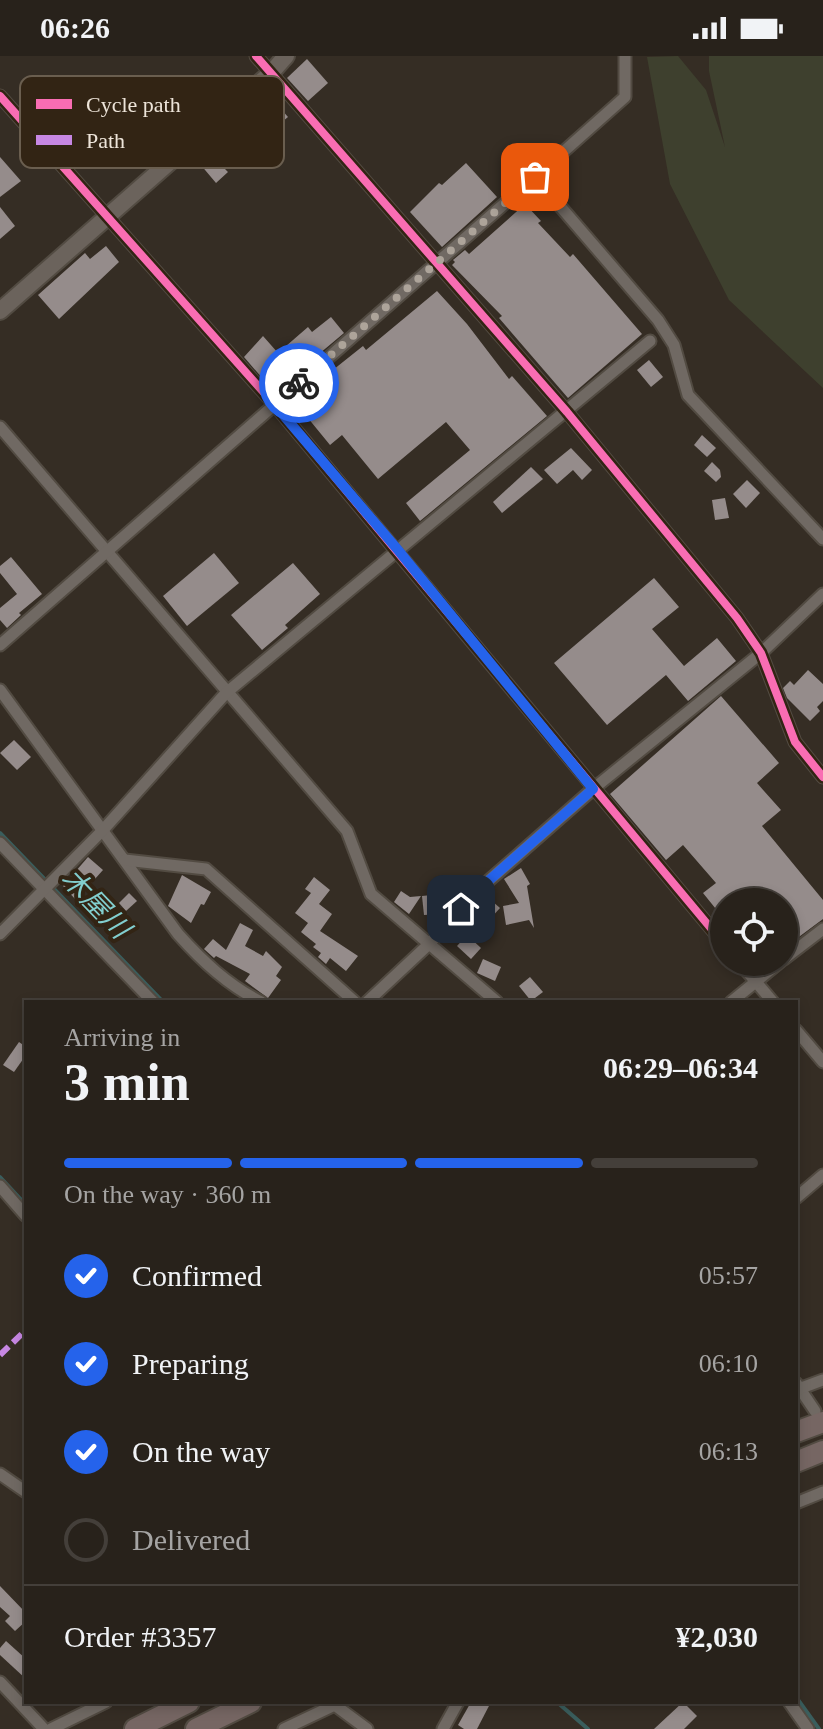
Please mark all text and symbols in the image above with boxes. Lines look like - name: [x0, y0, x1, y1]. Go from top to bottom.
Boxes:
- text: 06:26: [40, 11, 110, 44]
- legend: [20, 76, 284, 168]
- text: Cycle path: [86, 92, 181, 117]
- text: Path: [86, 128, 125, 153]
- pin: [501, 143, 569, 211]
- icon: bag: [513, 155, 557, 199]
- courier: [259, 343, 339, 423]
- icon: bike: [277, 361, 321, 405]
- water label: 木屋川: [55, 862, 138, 946]
- pin: [427, 875, 495, 943]
- icon: home: [439, 887, 483, 931]
- map controls: [710, 888, 798, 976]
- button: locate: [710, 888, 798, 976]
- text: Arriving in: [64, 1023, 180, 1052]
- text: 06:29–06:34: [603, 1051, 758, 1084]
- text: 3 min: [64, 1054, 190, 1111]
- text: On the way · 360 m: [64, 1180, 271, 1209]
- icon: check: [64, 1254, 108, 1298]
- text: Confirmed: [132, 1259, 262, 1292]
- text: 05:57: [699, 1261, 758, 1290]
- icon: check: [64, 1342, 108, 1386]
- text: Preparing: [132, 1347, 249, 1380]
- text: 06:10: [699, 1349, 758, 1378]
- icon: check: [64, 1430, 108, 1474]
- text: On the way: [132, 1435, 270, 1468]
- text: 06:13: [699, 1437, 758, 1466]
- text: Delivered: [132, 1523, 250, 1556]
- text: Order #3357: [64, 1620, 216, 1653]
- text: ¥2,030: [676, 1620, 758, 1653]

